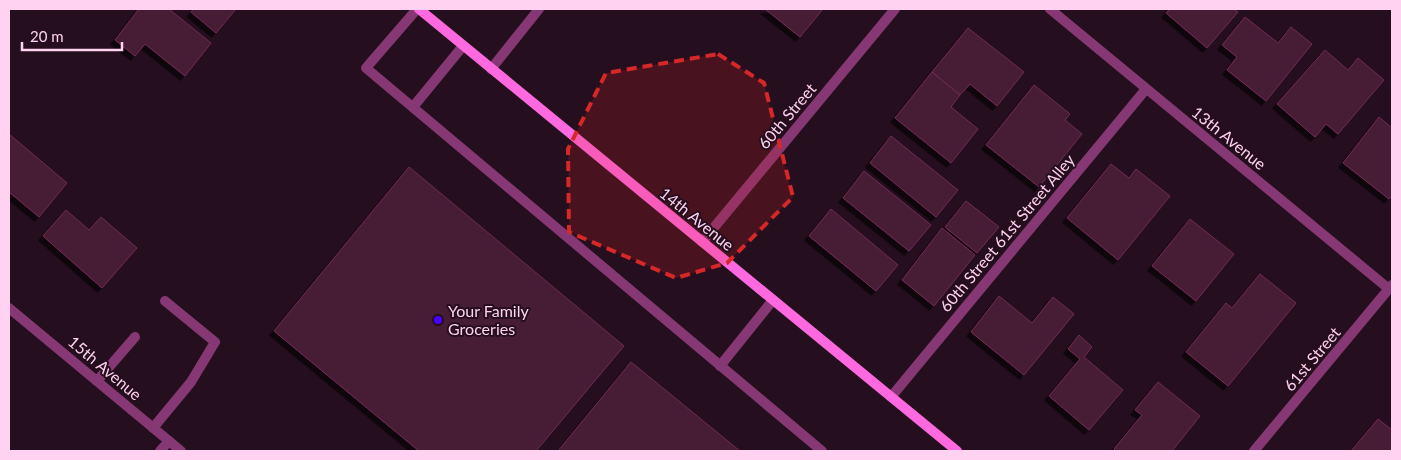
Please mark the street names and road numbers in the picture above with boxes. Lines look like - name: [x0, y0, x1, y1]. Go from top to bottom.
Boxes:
- street label: 60th Street: [754, 79, 820, 152]
- street label: 13th Avenue: [1188, 102, 1270, 173]
- street label: 60th Street 61st Street Alley: [935, 150, 1078, 315]
- street label: 14th Avenue: [656, 183, 738, 254]
- street label: 61st Street: [1279, 323, 1344, 394]
- street label: 15th Avenue: [65, 331, 146, 404]

